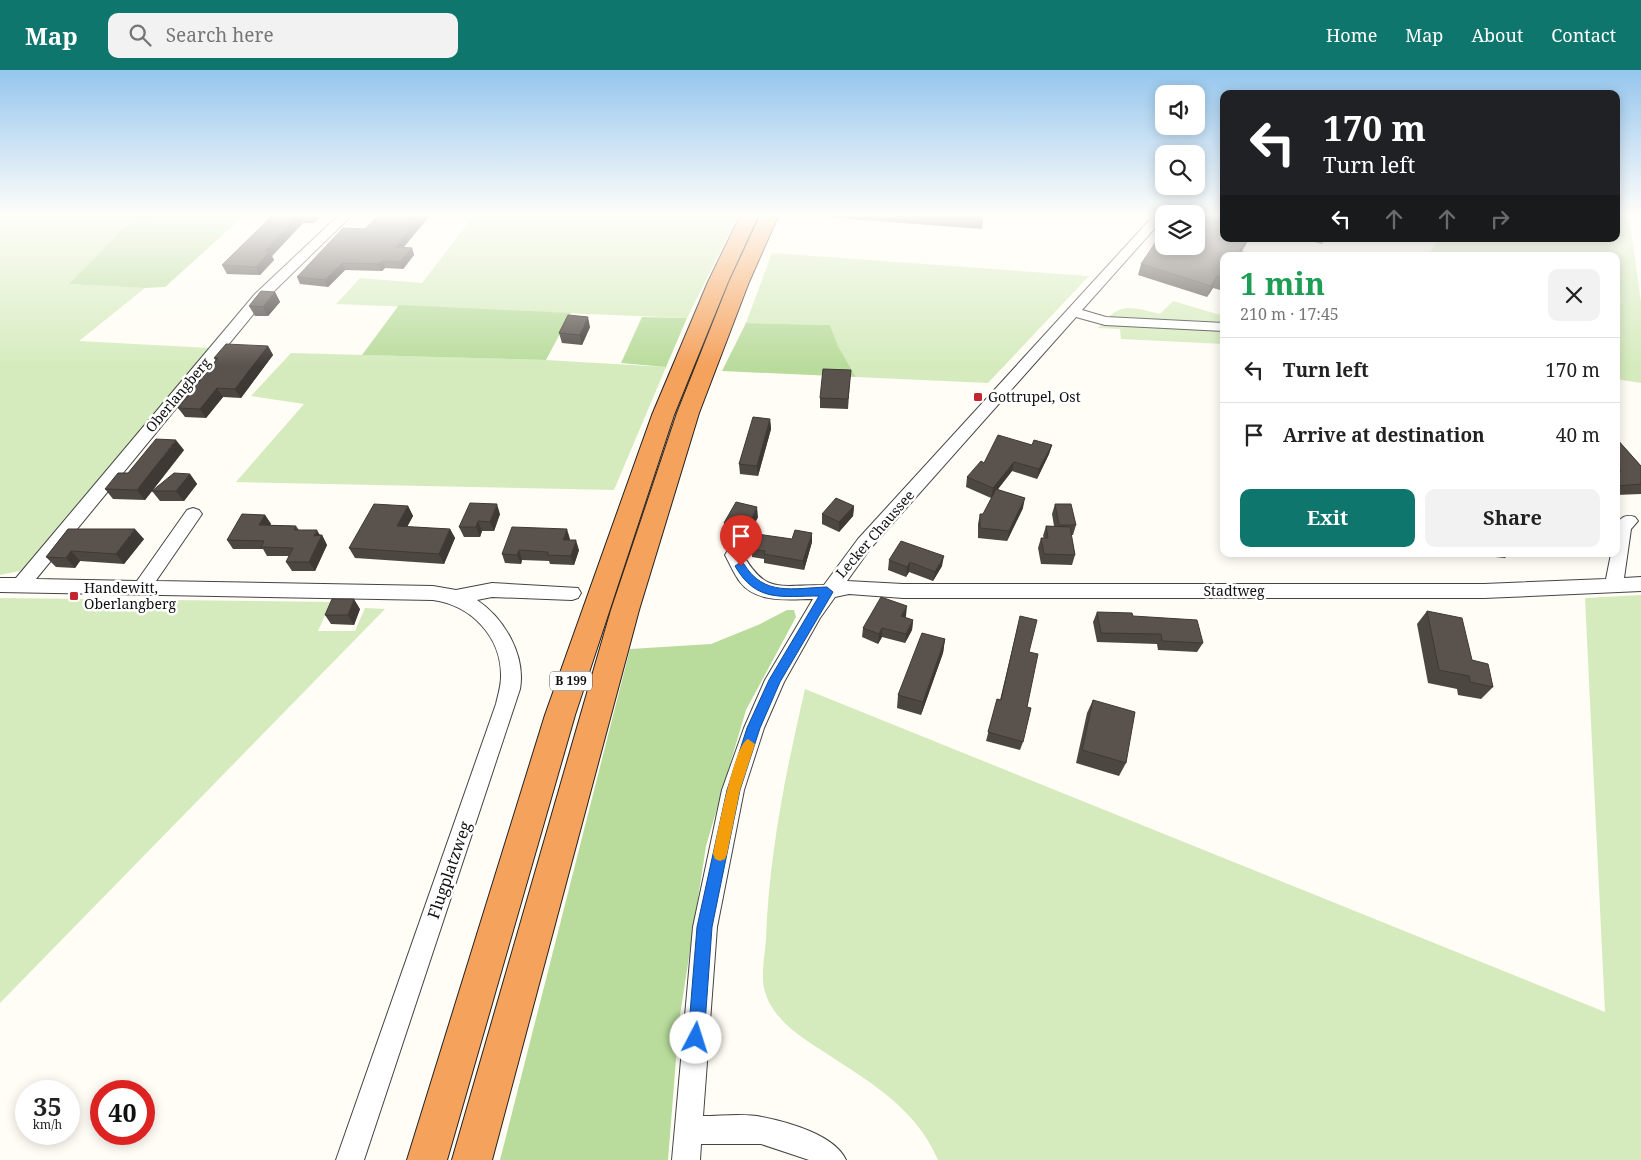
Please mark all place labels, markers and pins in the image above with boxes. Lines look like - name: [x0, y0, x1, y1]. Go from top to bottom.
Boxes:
- place label: Gottrupel, Ost: [988, 387, 1081, 406]
- marker: Gottrupel, Ost: [972, 391, 984, 403]
- pin: [720, 515, 762, 566]
- place label: Handewitt, Oberlangberg: [84, 578, 177, 613]
- marker: Handewitt, Oberlangberg: [68, 590, 80, 602]

